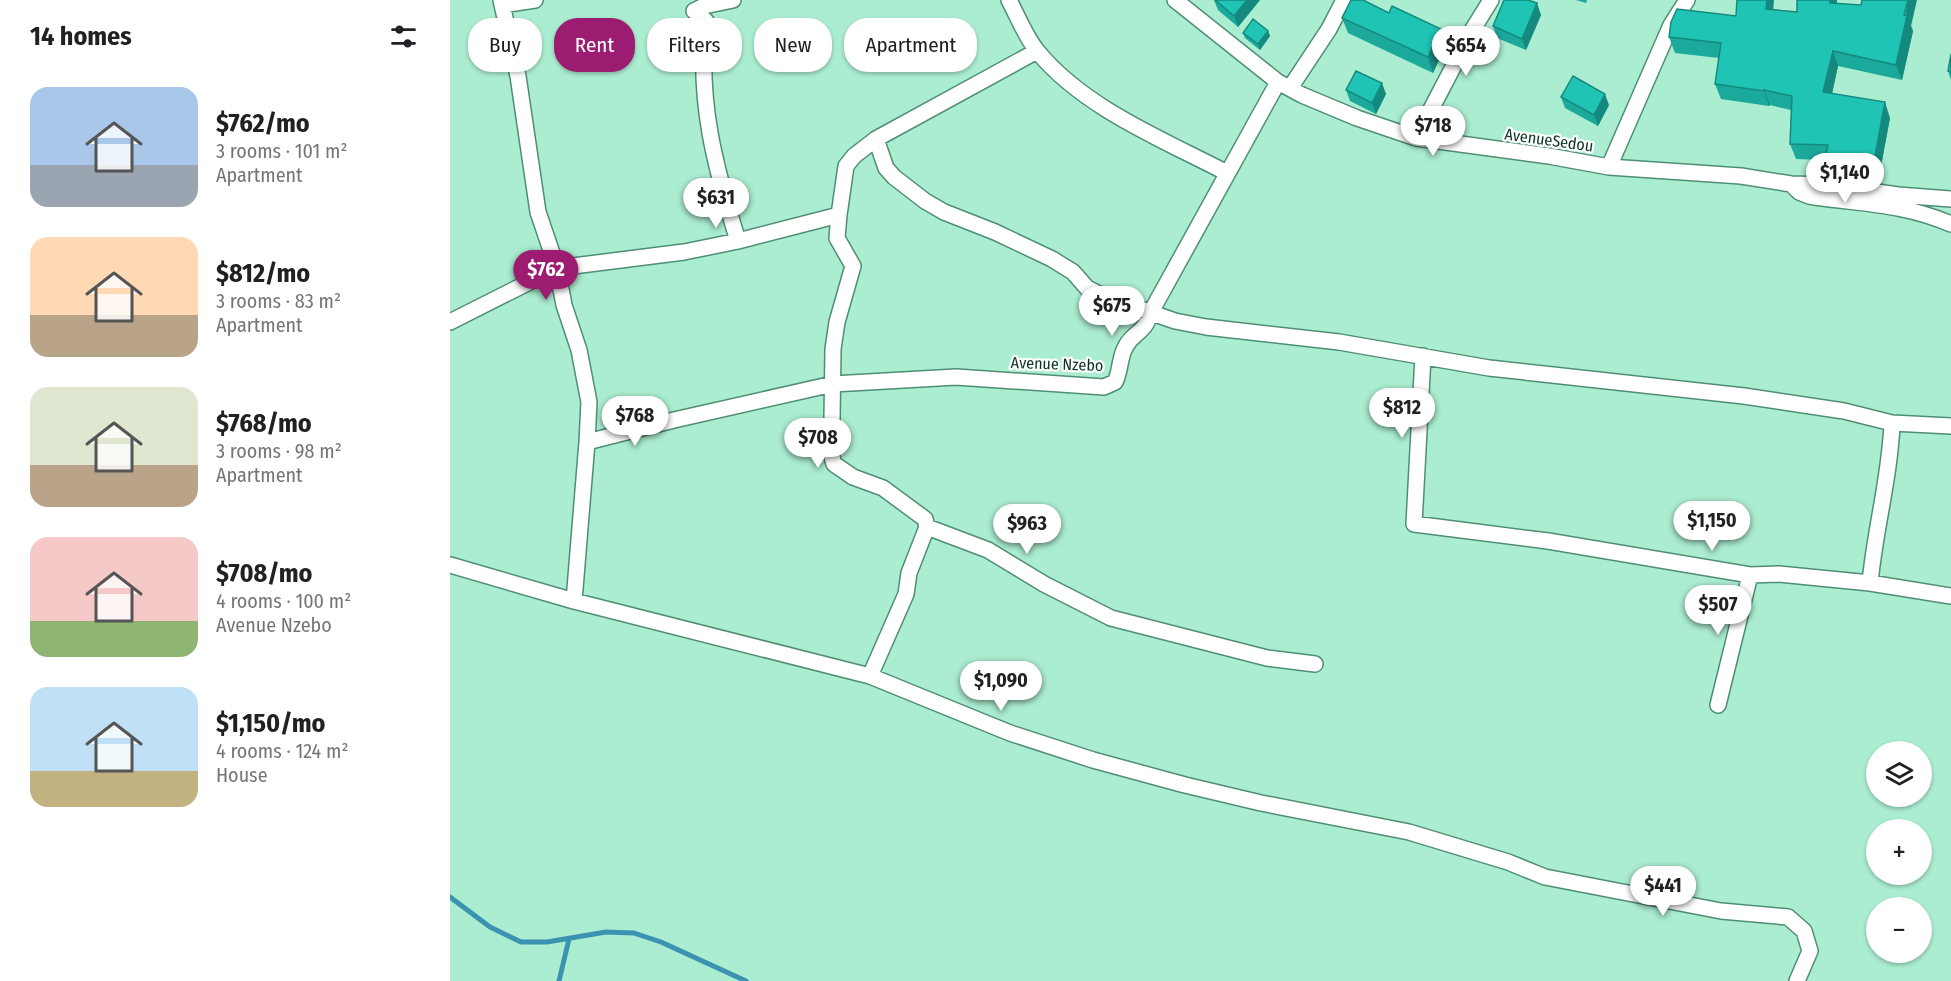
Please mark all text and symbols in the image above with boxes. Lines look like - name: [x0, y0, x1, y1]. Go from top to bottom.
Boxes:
- chip: Buy: [468, 18, 542, 72]
- chip: Rent: [554, 18, 635, 72]
- chip: Filters: [647, 18, 742, 72]
- chip: New: [754, 18, 832, 72]
- chip: Apartment: [844, 18, 977, 72]
- icon: filters: [387, 20, 420, 53]
- text: 14 homes: [30, 21, 132, 52]
- pin: $654: [1430, 26, 1502, 77]
- text: $654: [1446, 33, 1486, 57]
- pin: $718: [1397, 106, 1469, 157]
- text: $762/mo: [216, 108, 310, 139]
- icon: home: [78, 111, 150, 183]
- text: $718: [1414, 113, 1452, 137]
- street label: AvenueSedou: [1503, 124, 1595, 156]
- text: 3 rooms · 101 m²: [216, 139, 347, 163]
- pin: $1,140: [1796, 153, 1894, 204]
- text: $1,140: [1820, 160, 1870, 184]
- text: Apartment: [216, 163, 303, 187]
- pin: $631: [680, 178, 752, 229]
- text: $631: [697, 185, 735, 209]
- pin: $762: [510, 250, 582, 301]
- text: $762: [527, 257, 565, 281]
- text: $812/mo: [216, 258, 310, 289]
- icon: home: [78, 261, 150, 333]
- pin: $675: [1076, 286, 1148, 337]
- text: 3 rooms · 83 m²: [216, 289, 341, 313]
- text: $675: [1093, 293, 1131, 317]
- text: Apartment: [216, 313, 303, 337]
- street label: Avenue Nzebo: [1010, 353, 1104, 375]
- pin: $812: [1366, 388, 1438, 439]
- text: $812: [1383, 395, 1421, 419]
- pin: $768: [599, 396, 671, 447]
- text: $768: [616, 403, 654, 427]
- text: $768/mo: [216, 408, 312, 439]
- icon: home: [78, 411, 150, 483]
- pin: $708: [782, 418, 854, 469]
- text: $708: [798, 425, 838, 449]
- text: 3 rooms · 98 m²: [216, 439, 342, 463]
- text: Apartment: [216, 463, 303, 487]
- pin: $1,150: [1663, 501, 1761, 552]
- pin: $963: [991, 504, 1063, 555]
- text: $1,150: [1687, 508, 1737, 532]
- text: $963: [1007, 511, 1047, 535]
- text: $708/mo: [216, 558, 312, 589]
- icon: home: [78, 561, 150, 633]
- pin: $507: [1682, 585, 1754, 636]
- text: 4 rooms · 100 m²: [216, 589, 351, 613]
- text: $507: [1699, 592, 1737, 616]
- text: Avenue Nzebo: [216, 613, 332, 637]
- pin: $1,090: [952, 661, 1050, 712]
- text: $1,090: [974, 668, 1028, 692]
- text: $1,150/mo: [216, 708, 325, 739]
- icon: home: [78, 711, 150, 783]
- text: 4 rooms · 124 m²: [216, 739, 349, 763]
- map controls: [1866, 741, 1932, 963]
- button: layers: [1866, 741, 1932, 807]
- text: House: [216, 763, 268, 787]
- button: +: [1866, 819, 1932, 885]
- pin: $441: [1627, 866, 1699, 917]
- text: $441: [1644, 873, 1682, 897]
- button: −: [1866, 897, 1932, 963]

